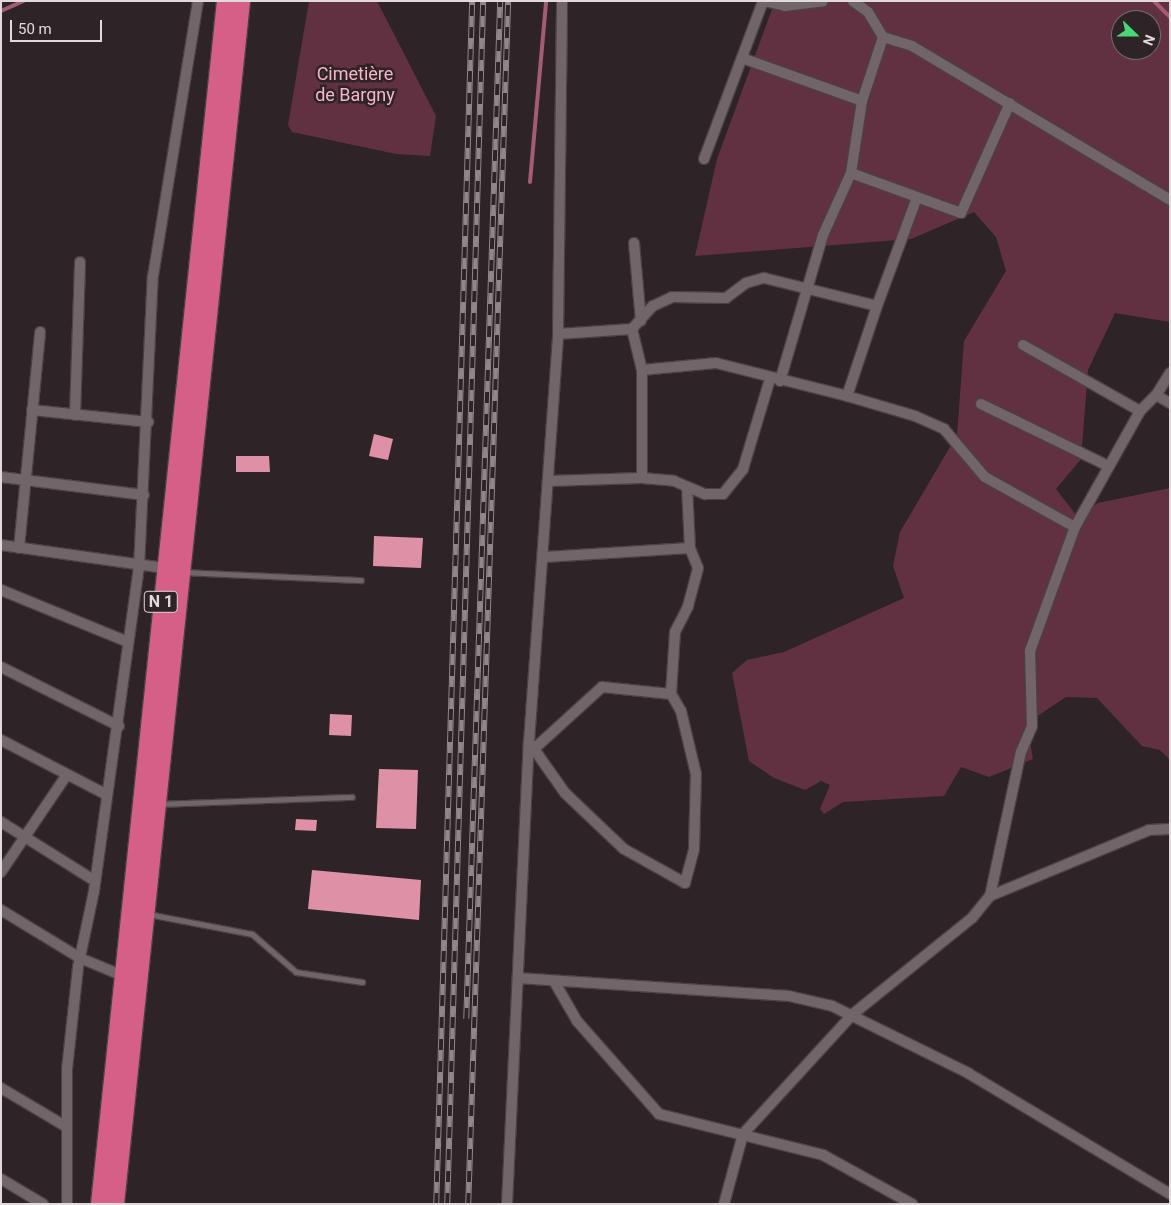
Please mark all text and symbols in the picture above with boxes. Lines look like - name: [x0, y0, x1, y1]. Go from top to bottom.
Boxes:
- scale bar: [12, 10, 105, 42]
- north arrow: [1111, 10, 1161, 60]
- text: 50 m: [18, 20, 52, 38]
- text: N: [1140, 33, 1158, 48]
- park label: Cimetière de Bargny: [315, 64, 395, 106]
- road number: N 1: [144, 588, 178, 616]

